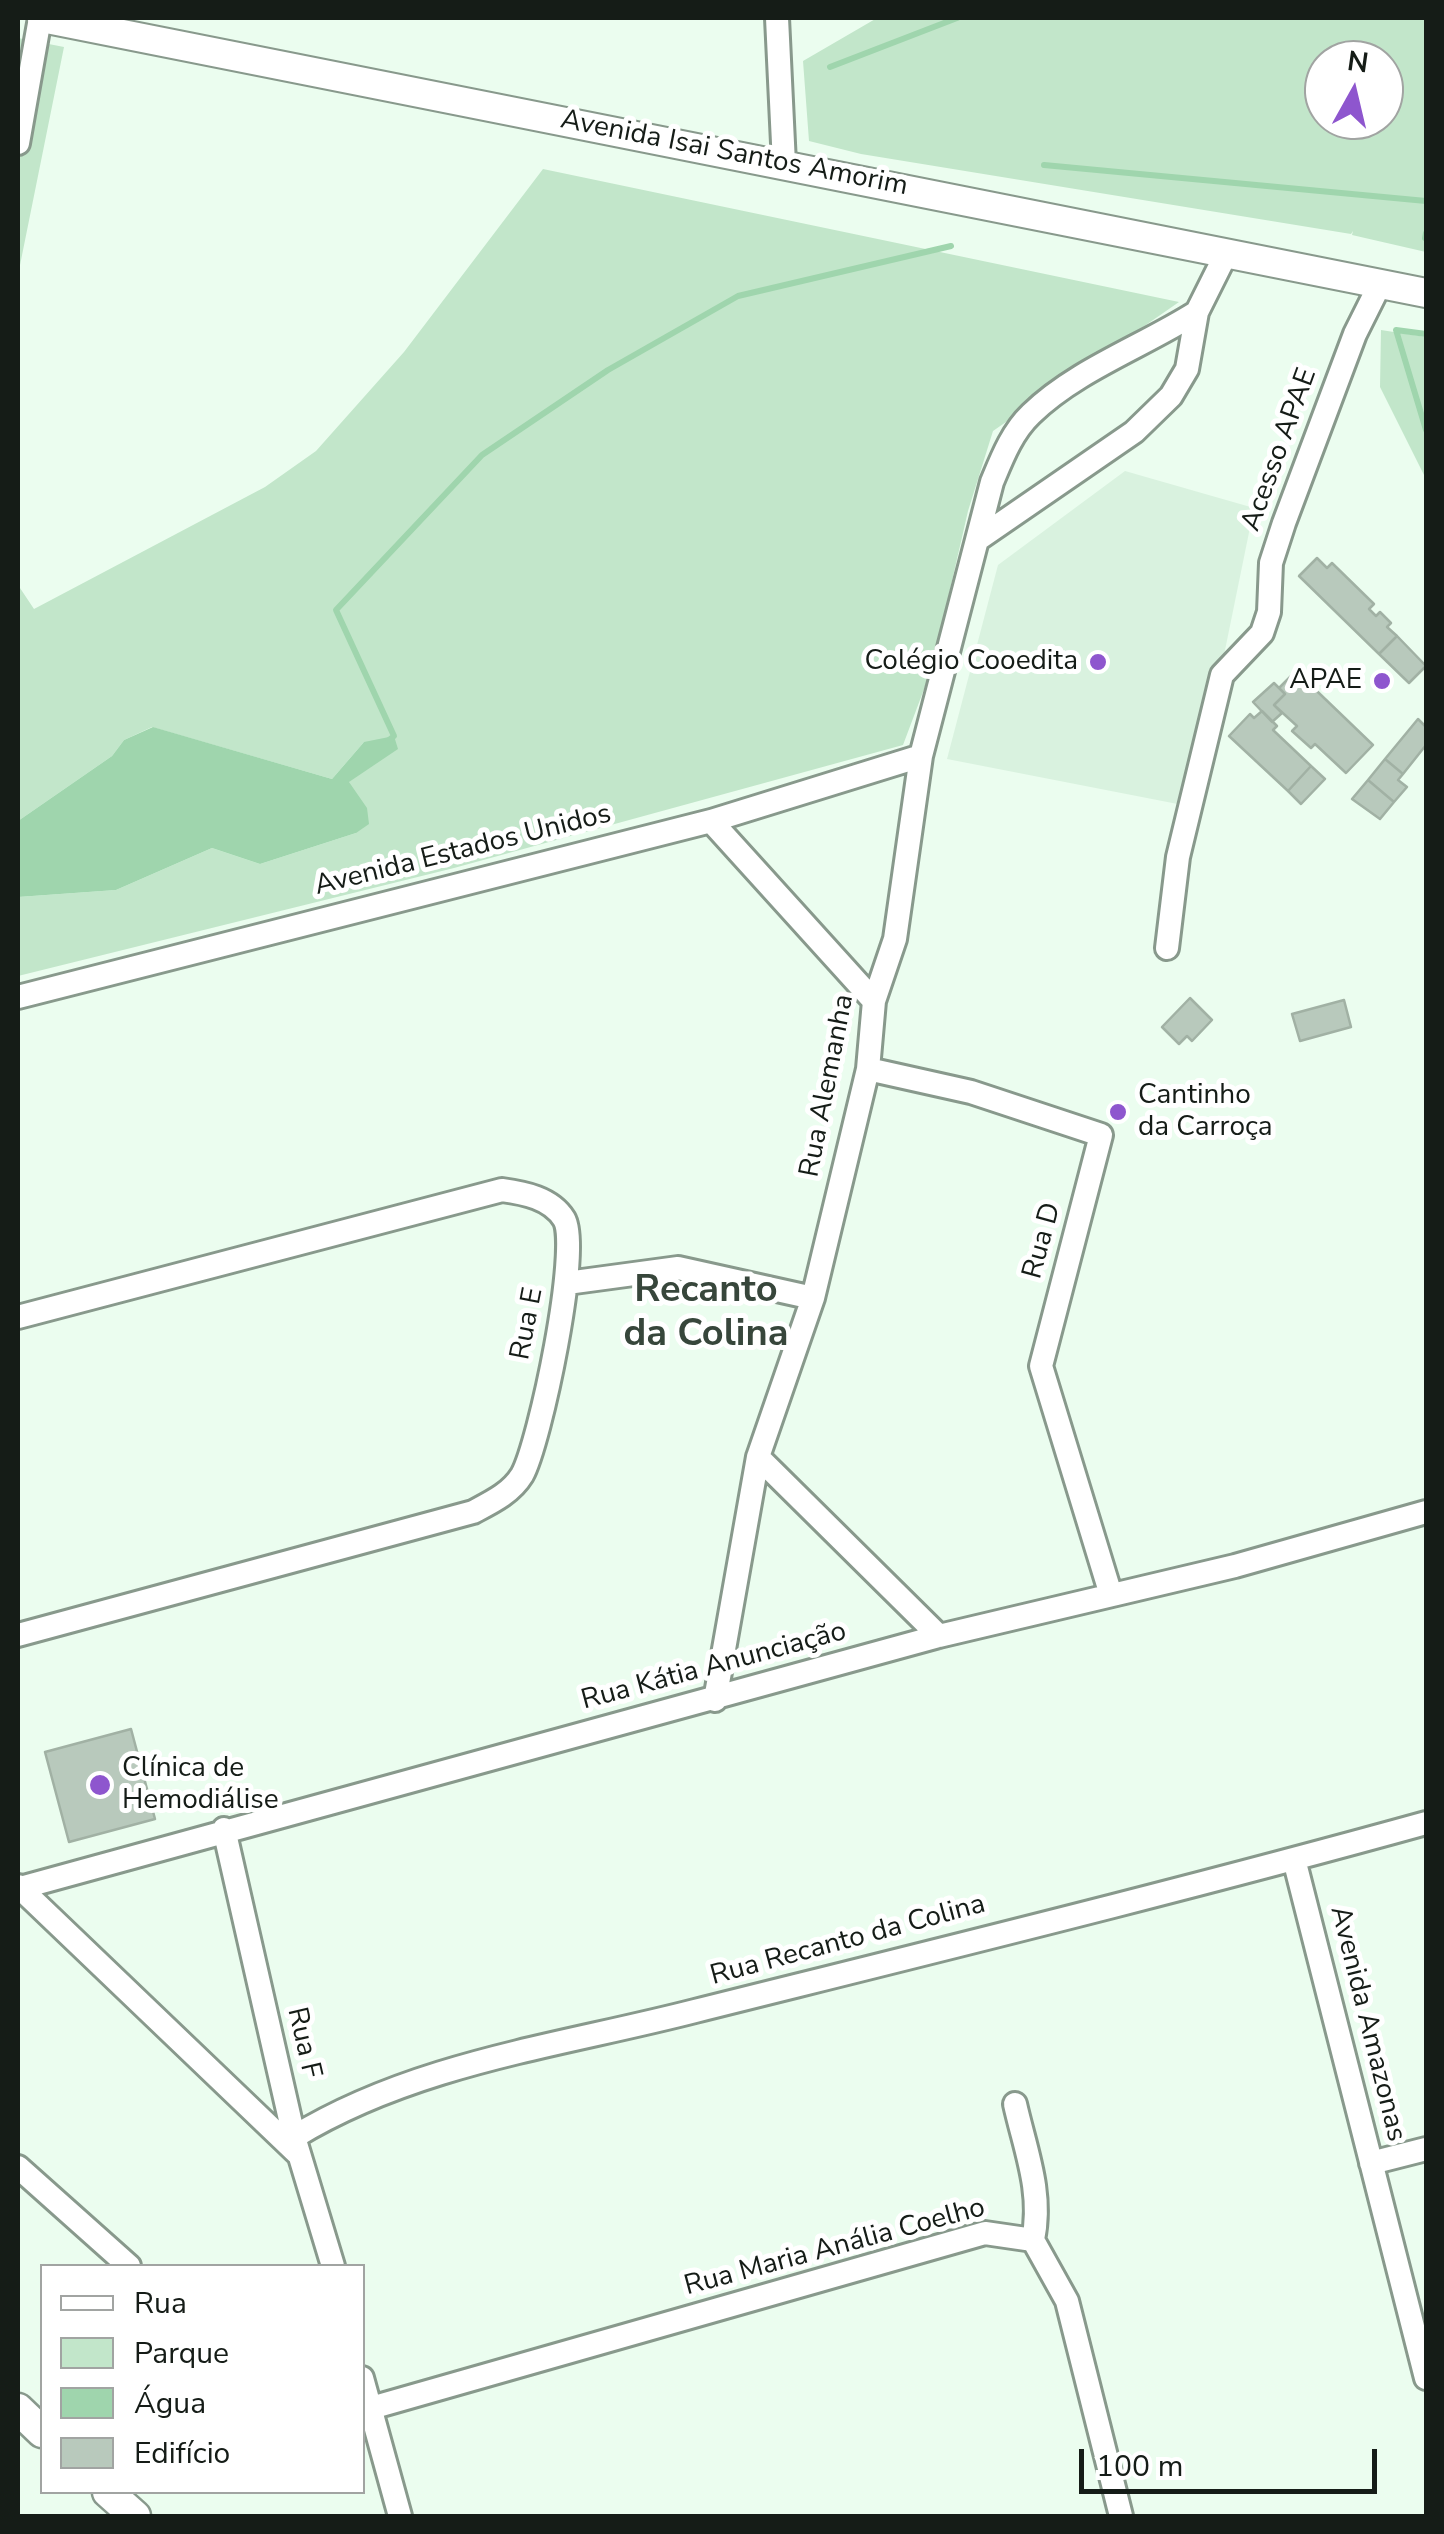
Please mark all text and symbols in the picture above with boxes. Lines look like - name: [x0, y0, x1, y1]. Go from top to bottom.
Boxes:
- north arrow: [1304, 40, 1404, 140]
- text: N: [1345, 42, 1371, 83]
- street label: Avenida Isai Santos Amorim: [558, 104, 910, 204]
- street label: Acesso APAE: [1235, 364, 1325, 536]
- place label: Colégio Cooedita: [865, 645, 1078, 679]
- marker: Colégio Cooedita: [1087, 651, 1109, 673]
- place label: APAE: [1289, 664, 1362, 698]
- marker: APAE: [1371, 670, 1393, 692]
- street label: Avenida Estados Unidos: [311, 798, 615, 904]
- street label: Rua Alemanha: [794, 992, 862, 1180]
- place label: Cantinho da Carroça: [1138, 1079, 1273, 1145]
- marker: Cantinho da Carroça: [1107, 1101, 1129, 1123]
- street label: Rua D: [1017, 1199, 1069, 1283]
- district label: Recanto da Colina: [623, 1269, 789, 1358]
- street label: Rua E: [505, 1285, 551, 1363]
- street label: Rua Kátia Anunciação: [578, 1615, 850, 1719]
- place label: Clínica de Hemodiálise: [122, 1752, 279, 1818]
- marker: Clínica de Hemodiálise: [87, 1772, 113, 1798]
- street label: Rua Recanto da Colina: [707, 1888, 989, 1994]
- street label: Avenida Amazonas: [1322, 1903, 1412, 2145]
- street label: Rua F: [279, 2004, 327, 2082]
- street label: Rua Maria Anália Coelho: [681, 2192, 989, 2304]
- legend: [40, 2264, 365, 2494]
- text: Rua: [134, 2283, 187, 2324]
- text: Parque: [134, 2333, 229, 2374]
- text: Água: [134, 2383, 206, 2424]
- scale bar: [1084, 2429, 1382, 2491]
- text: Edifício: [134, 2433, 230, 2474]
- text: 100 m: [1096, 2446, 1183, 2487]

